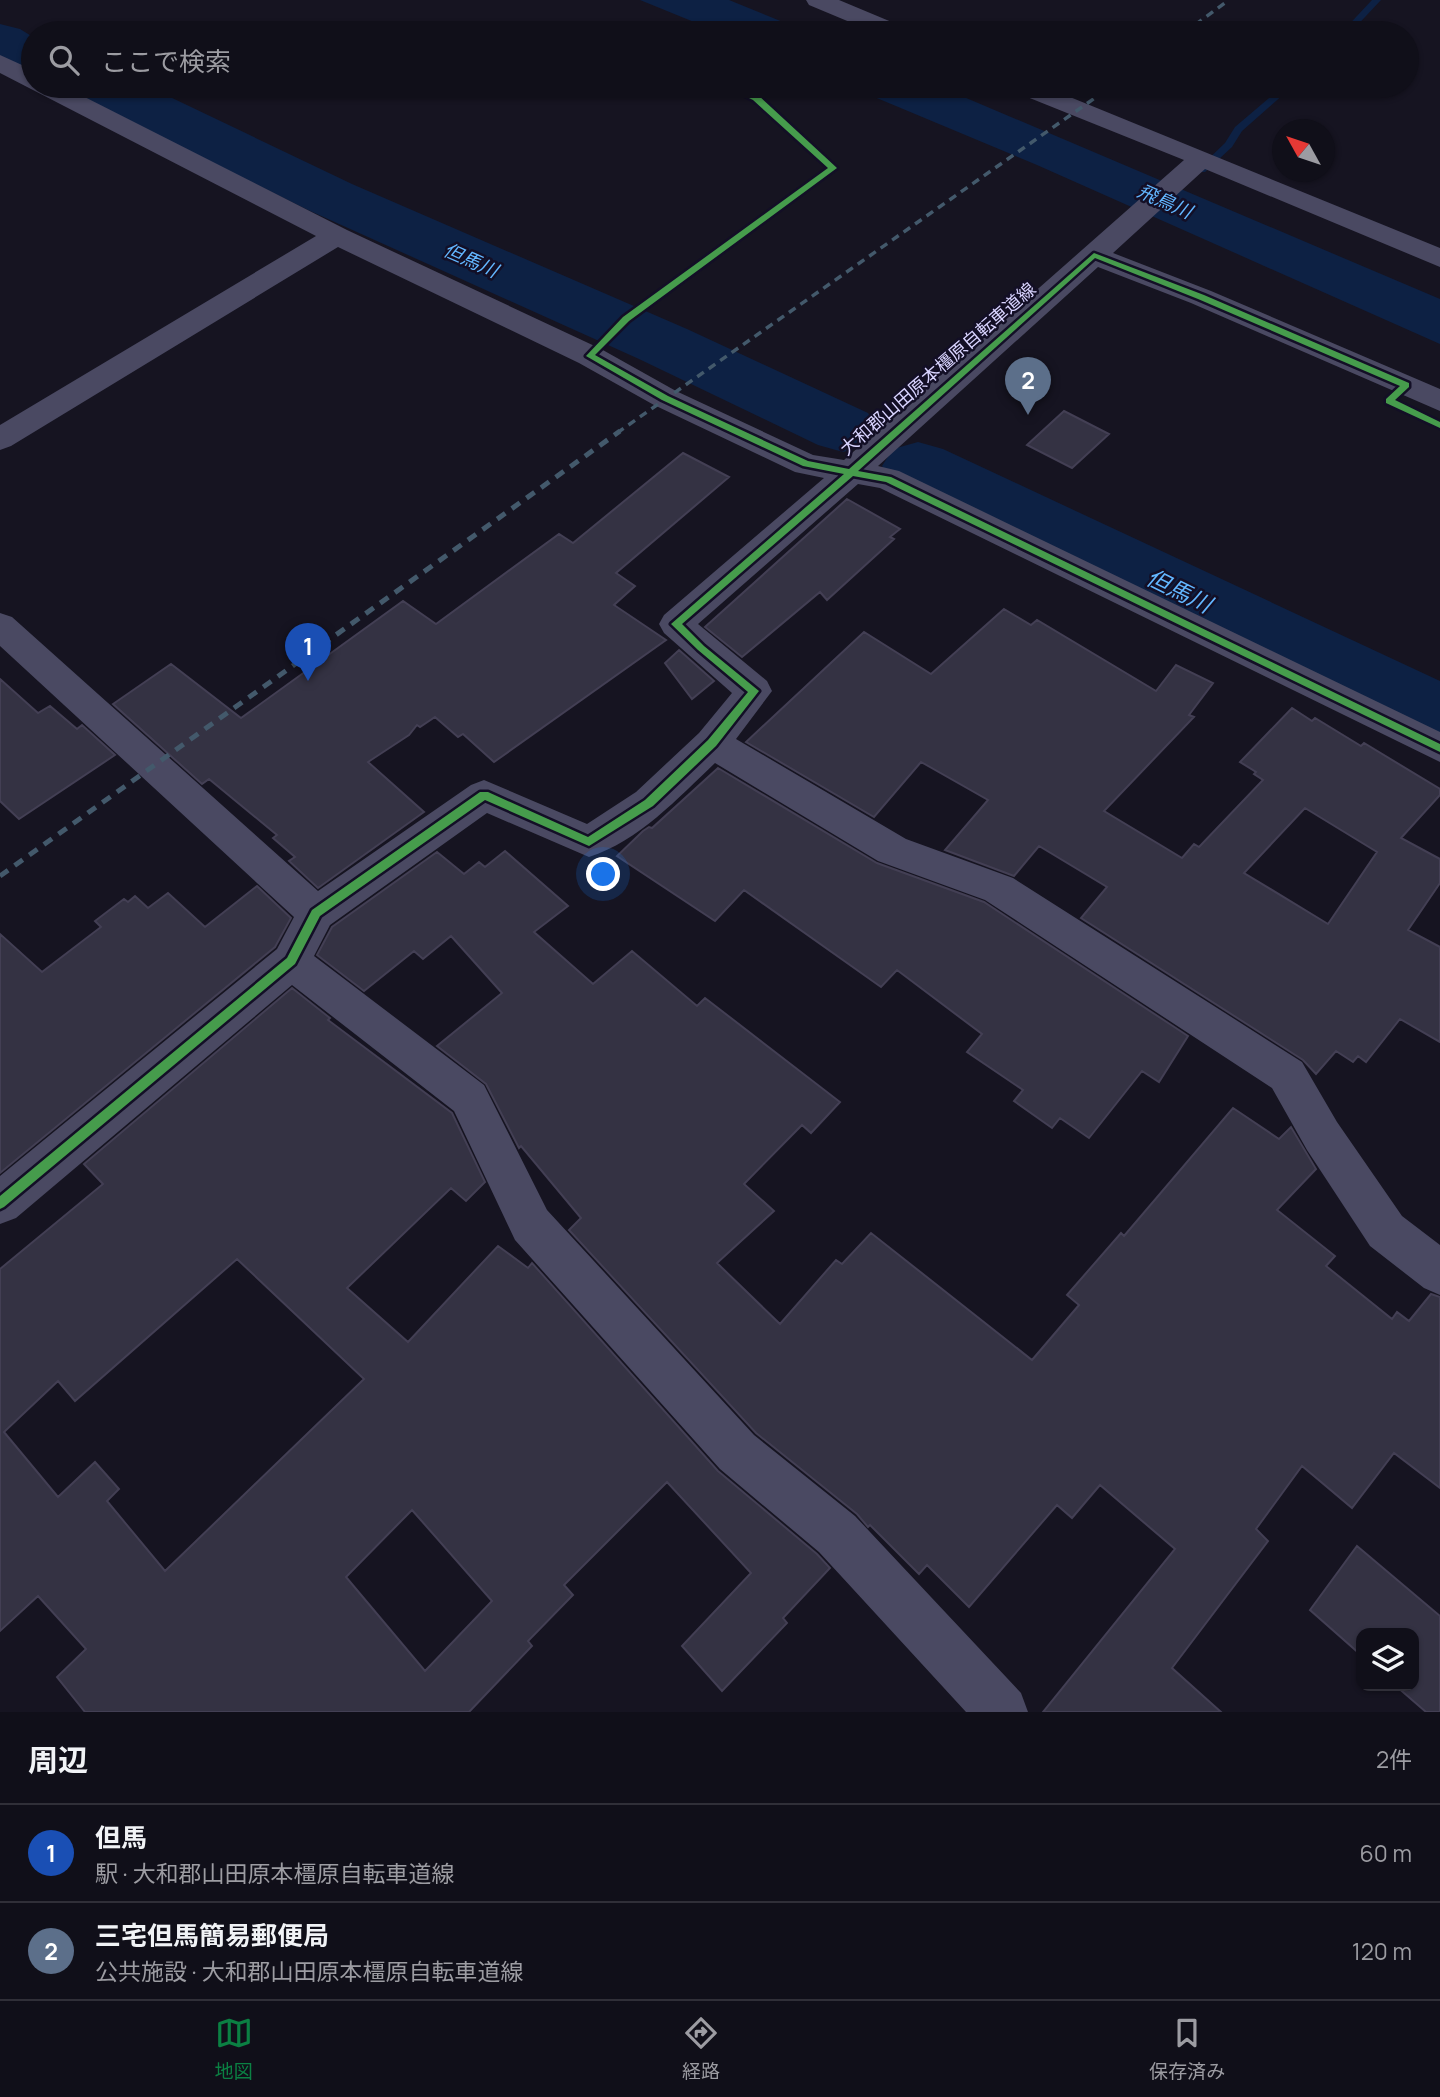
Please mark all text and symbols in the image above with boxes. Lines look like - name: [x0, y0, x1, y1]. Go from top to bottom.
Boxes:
- search box: [21, 21, 1419, 98]
- icon: search: [45, 41, 83, 79]
- text: ここで検索: [101, 43, 231, 79]
- north arrow: [1272, 119, 1335, 182]
- water label: 飛鳥川: [1134, 178, 1198, 225]
- water label: 但馬川: [440, 237, 504, 284]
- street label: 大和郡山田原本橿原自転車道線: [834, 277, 1040, 460]
- pin: 2: [1005, 357, 1051, 415]
- water label: 但馬川: [1141, 561, 1220, 621]
- pin: 1: [285, 623, 331, 681]
- your location: [586, 857, 620, 891]
- map controls: [1356, 1628, 1419, 1691]
- button: layers: [1356, 1628, 1419, 1691]
- text: 周辺: [28, 1739, 88, 1780]
- text: 2件: [1376, 1743, 1412, 1775]
- text: 但馬: [95, 1819, 147, 1855]
- text: 1: [46, 1837, 56, 1869]
- text: 60 m: [1360, 1837, 1412, 1869]
- text: 駅 · 大和郡山田原本橿原自転車道線: [95, 1857, 454, 1889]
- text: 三宅但馬簡易郵便局: [95, 1917, 329, 1953]
- text: 2: [44, 1935, 58, 1967]
- text: 120 m: [1352, 1935, 1412, 1967]
- text: 公共施設 · 大和郡山田原本橿原自転車道線: [95, 1955, 523, 1987]
- tab: 地図: [215, 2014, 253, 2084]
- tab: 経路: [682, 2014, 720, 2084]
- tab: 保存済み: [1149, 2014, 1225, 2084]

